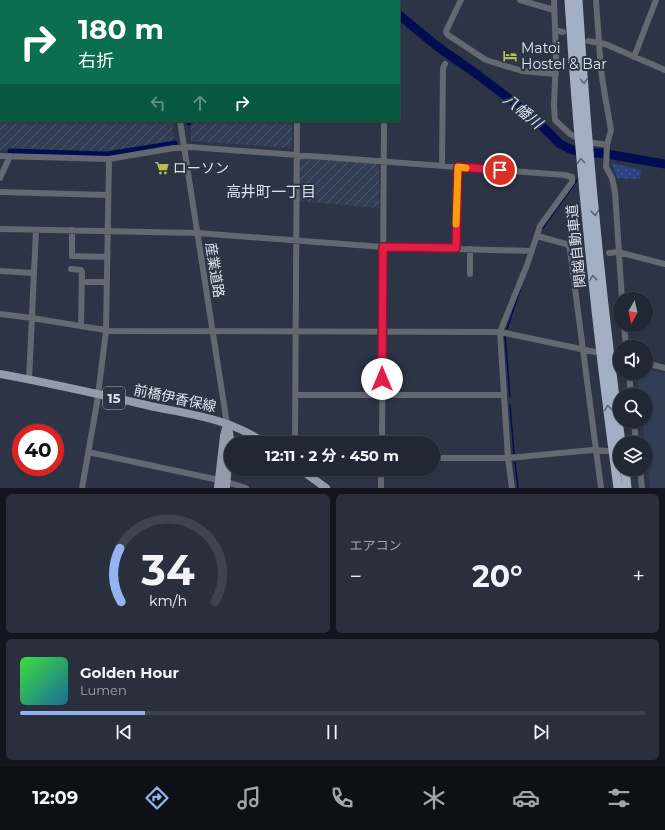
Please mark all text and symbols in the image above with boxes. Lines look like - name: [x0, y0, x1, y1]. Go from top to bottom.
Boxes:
- text: 180 m: [78, 12, 164, 46]
- icon: right: [12, 16, 64, 68]
- place label: Matoi Hostel & Bar: [521, 39, 607, 73]
- hotel icon: Matoi Hostel & Bar: [502, 48, 518, 64]
- text: 右折: [78, 50, 114, 72]
- one-way arrow: [579, 78, 588, 84]
- water label: 八幡川: [500, 89, 548, 134]
- icon: left: [147, 92, 169, 114]
- icon: ahead: [189, 92, 211, 114]
- icon: right: [231, 92, 253, 114]
- pin: [483, 153, 517, 187]
- one-way arrow: [577, 158, 586, 164]
- place label: ローソン: [173, 159, 229, 177]
- icon: arrive: [489, 159, 511, 181]
- supermarket icon: ローソン: [154, 160, 170, 176]
- district label: 高井町一丁目: [226, 182, 316, 201]
- street label: 関越自動車道: [563, 203, 589, 289]
- one-way arrow: [591, 210, 600, 216]
- street label: 産業道路: [202, 241, 228, 299]
- one-way arrow: [589, 275, 598, 282]
- north arrow: [613, 292, 653, 332]
- map controls: [613, 292, 653, 476]
- button: sound: [613, 340, 653, 380]
- position arrow: [361, 358, 403, 400]
- street label: 前橋伊香保線: [132, 380, 218, 416]
- road number: 15: [103, 387, 125, 409]
- button: search: [613, 388, 653, 428]
- one-way arrow: [603, 405, 612, 411]
- speed limit sign: 40: [12, 424, 64, 476]
- button: layers: [613, 436, 653, 476]
- text: 12:11 · 2 分 · 450 m: [265, 446, 399, 465]
- text: エアコン: [350, 537, 402, 553]
- text: 34: [140, 544, 195, 594]
- text: 20°: [472, 558, 523, 595]
- text: −: [350, 563, 362, 590]
- text: +: [632, 563, 645, 590]
- text: km/h: [149, 591, 187, 609]
- text: Golden Hour: [80, 663, 179, 682]
- text: Lumen: [80, 682, 127, 698]
- icon: previous: [113, 721, 135, 743]
- icon: pause: [321, 721, 343, 743]
- icon: next: [530, 721, 552, 743]
- icon: directions: [143, 784, 171, 812]
- icon: music: [235, 784, 263, 812]
- icon: phone: [328, 784, 356, 812]
- icon: climate: [420, 784, 448, 812]
- icon: car: [512, 784, 540, 812]
- icon: filters: [605, 784, 633, 812]
- text: 12:09: [32, 787, 78, 809]

